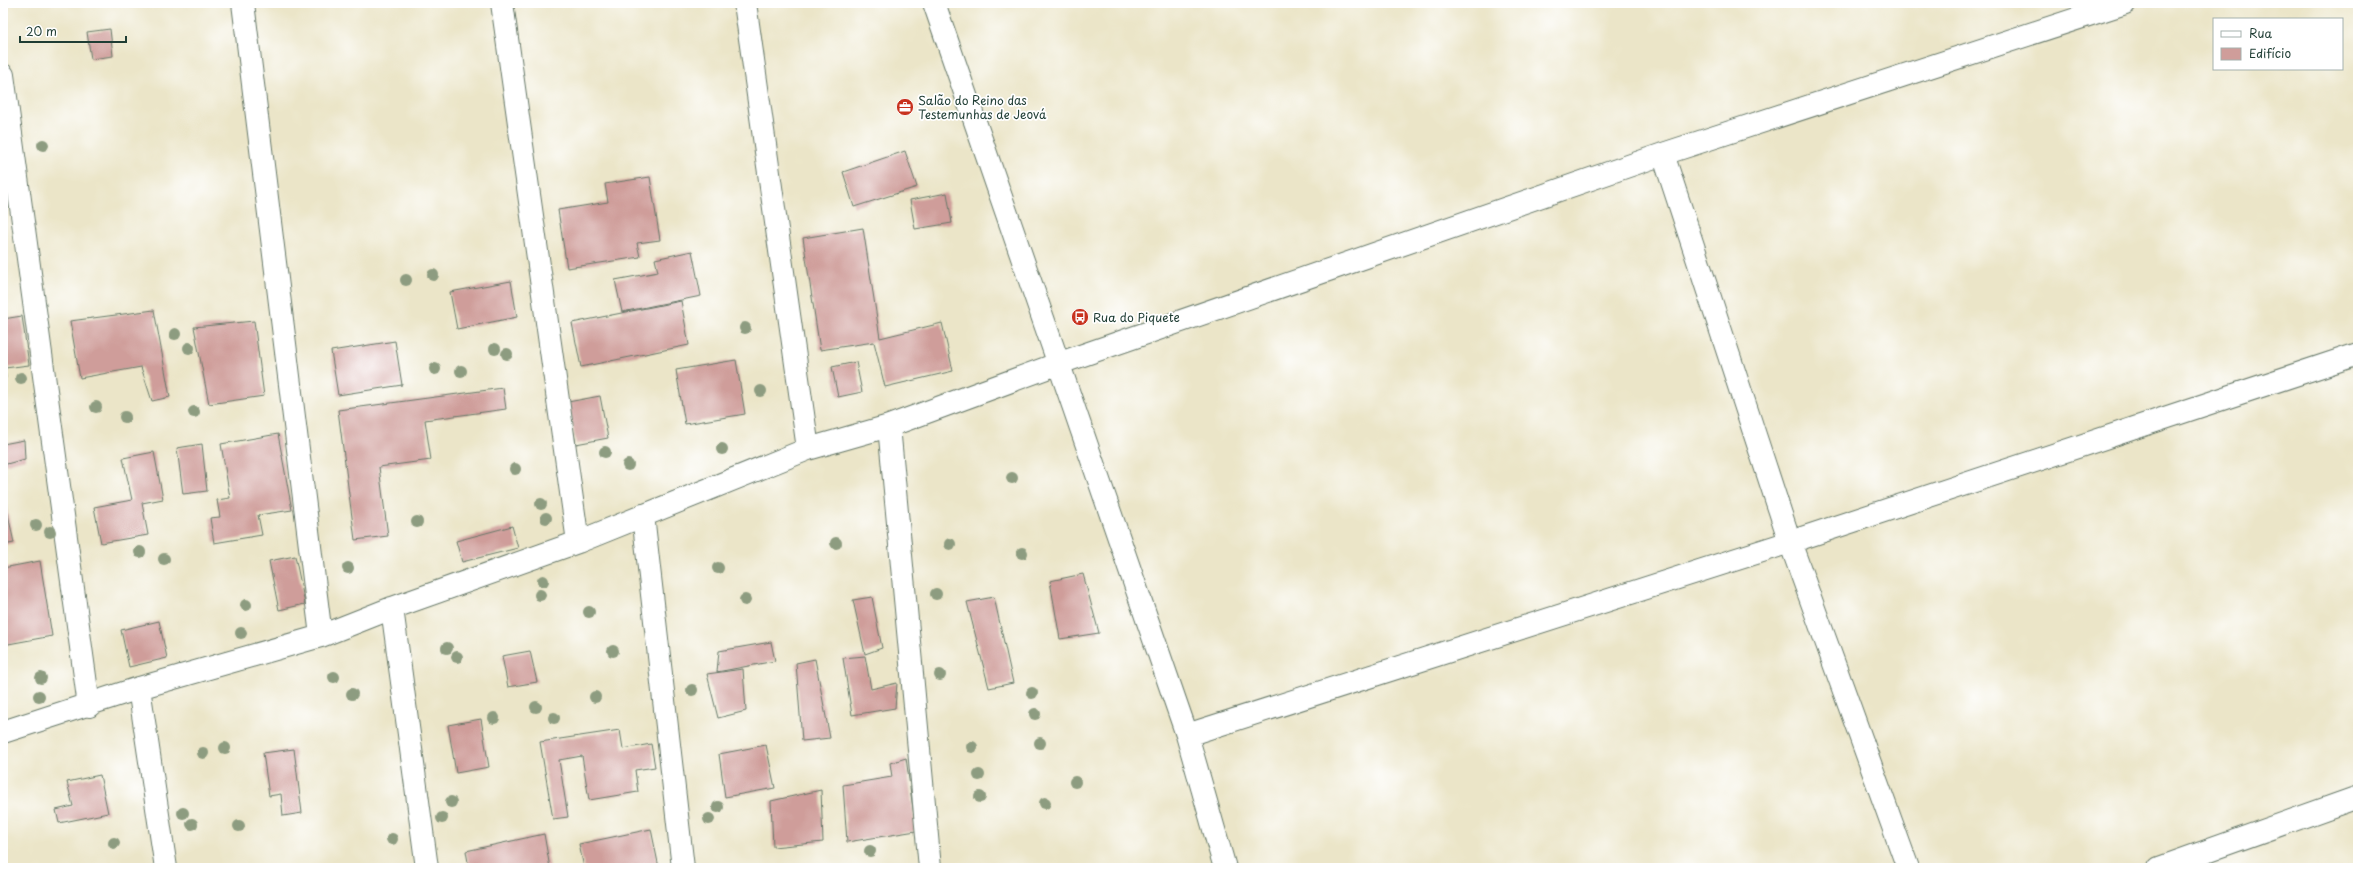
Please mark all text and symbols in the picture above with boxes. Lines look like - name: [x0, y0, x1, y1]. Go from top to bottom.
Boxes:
- scale bar: [20, 18, 126, 44]
- legend: [2213, 18, 2343, 70]
- text: 20 m: [26, 22, 57, 40]
- text: Rua: [2249, 24, 2273, 42]
- text: Edifício: [2249, 44, 2291, 62]
- place label: Salão do Reino das Testemunhas de Jeová: [918, 91, 1047, 123]
- office icon: Salão do Reino das Testemunhas de Jeová: [895, 97, 915, 117]
- bus stop icon: Rua do Piquete: [1070, 307, 1090, 327]
- place label: Rua do Piquete: [1093, 308, 1180, 326]

